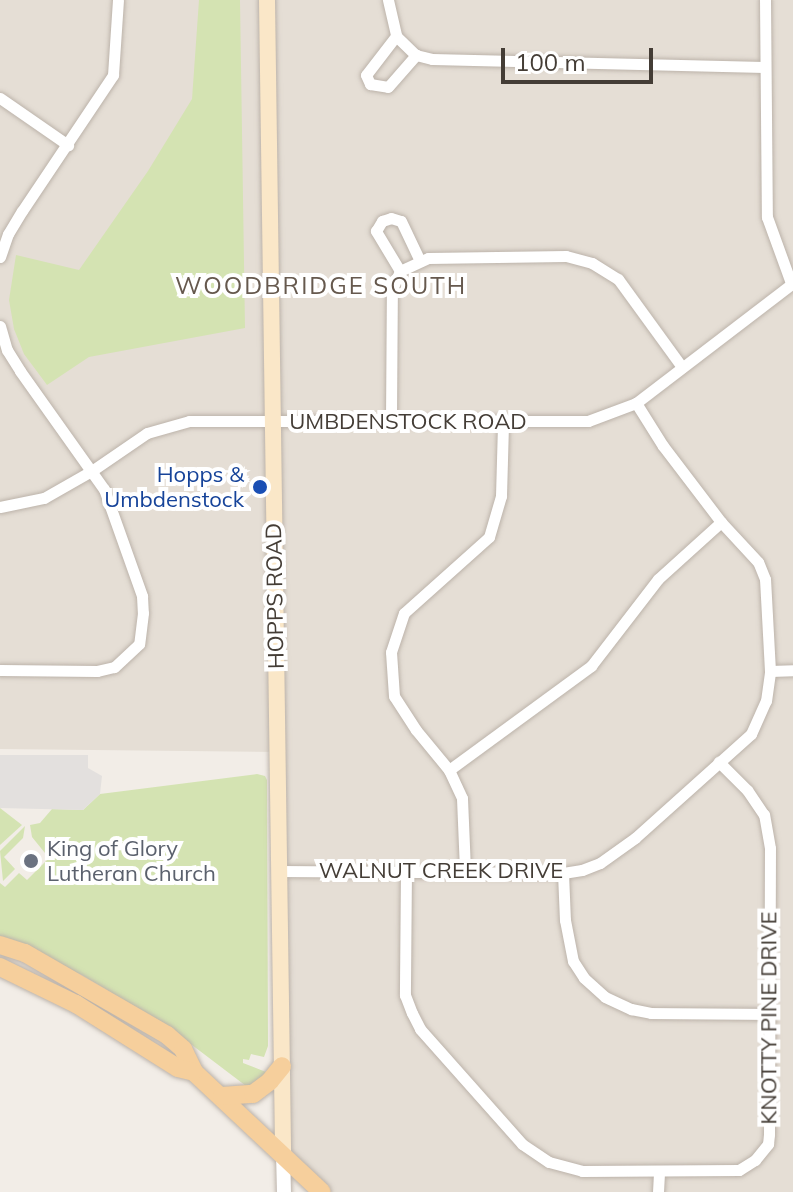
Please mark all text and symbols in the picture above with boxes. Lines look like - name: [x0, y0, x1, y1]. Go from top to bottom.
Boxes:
- scale bar: [505, 32, 657, 82]
- text: 100 m: [515, 47, 586, 77]
- district label: WOODBRIDGE SOUTH: [175, 272, 467, 300]
- street label: UMBDENSTOCK ROAD: [289, 409, 527, 435]
- place label: Hopps & Umbdenstock: [104, 461, 244, 512]
- marker: Hopps & Umbdenstock: [251, 478, 269, 496]
- street label: HOPPS ROAD: [261, 523, 289, 669]
- place label: King of Glory Lutheran Church: [47, 835, 216, 886]
- marker: King of Glory Lutheran Church: [22, 852, 40, 870]
- street label: WALNUT CREEK DRIVE: [319, 858, 563, 884]
- street label: KNOTTY PINE DRIVE: [756, 911, 782, 1125]

